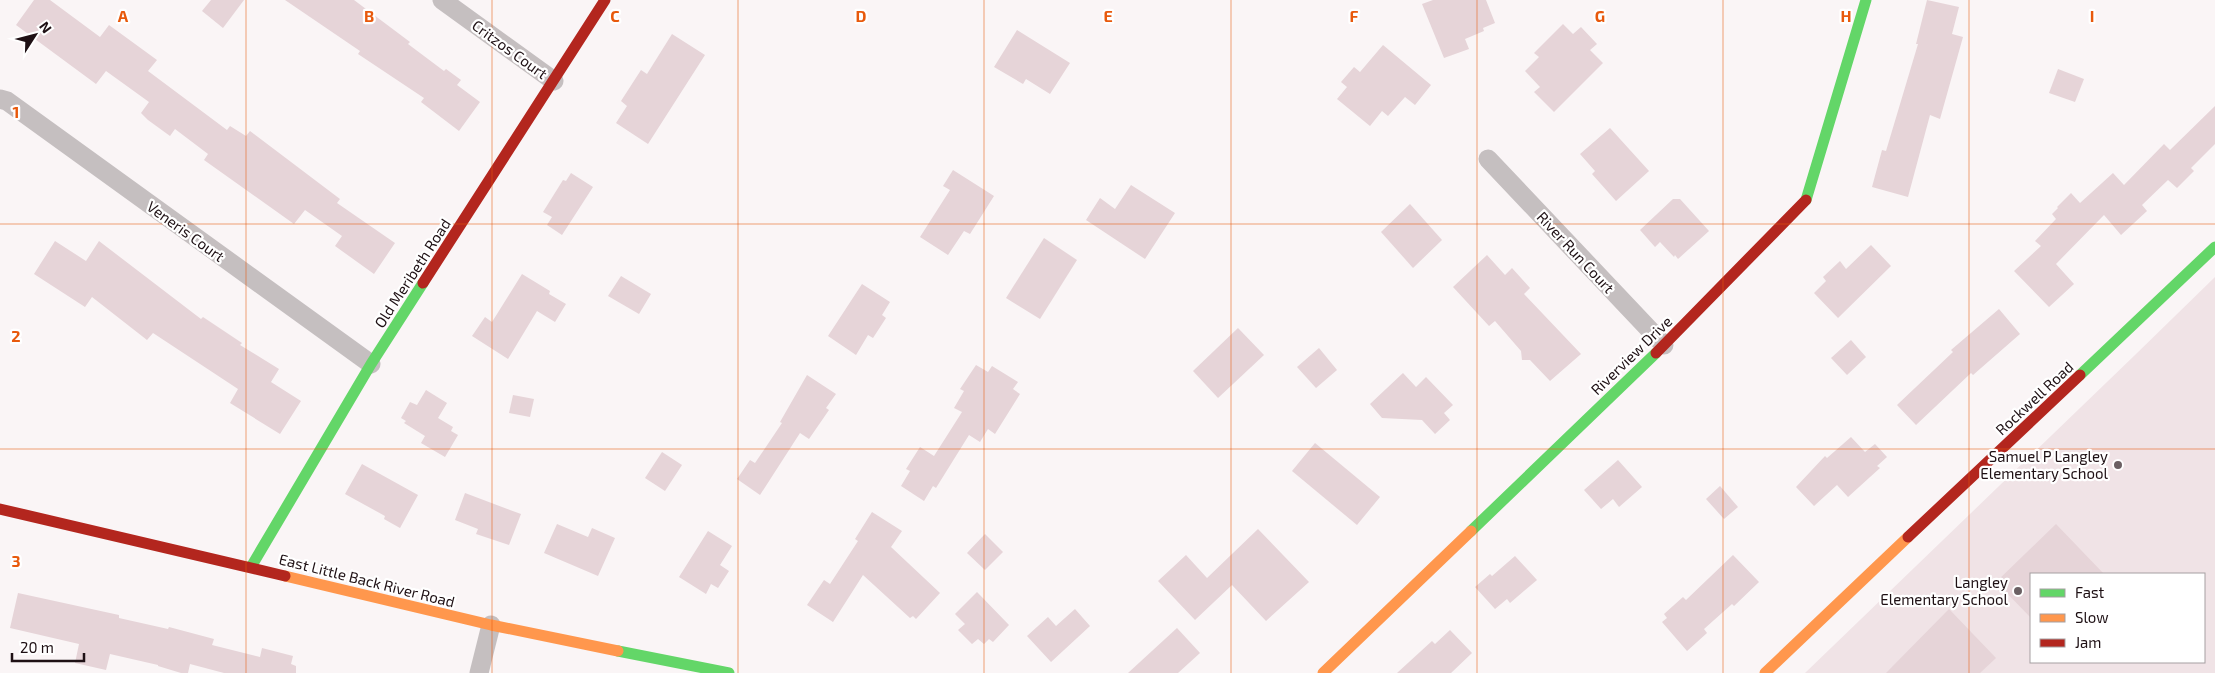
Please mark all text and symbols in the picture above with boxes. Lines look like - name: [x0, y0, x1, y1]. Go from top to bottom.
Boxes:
- text: A: [118, 6, 129, 25]
- text: B: [364, 6, 374, 25]
- text: C: [610, 6, 620, 25]
- text: D: [856, 6, 867, 25]
- text: E: [1103, 6, 1113, 25]
- text: F: [1350, 6, 1359, 25]
- text: G: [1595, 6, 1605, 25]
- text: H: [1840, 6, 1852, 25]
- text: I: [2090, 6, 2094, 25]
- north arrow: [10, 10, 60, 60]
- street label: Critzos Court: [469, 16, 551, 82]
- text: N: [36, 18, 56, 36]
- text: 1: [13, 102, 19, 121]
- street label: Veneris Court: [144, 197, 229, 265]
- street label: River Run Court: [1534, 207, 1619, 297]
- street label: Old Meribeth Road: [370, 215, 454, 331]
- street label: Riverview Drive: [1587, 312, 1675, 398]
- text: 2: [11, 326, 21, 345]
- street label: Rockwell Road: [1991, 357, 2077, 439]
- place label: Samuel P Langley Elementary School: [1980, 447, 2109, 482]
- marker: Samuel P Langley Elementary School: [2112, 459, 2124, 471]
- street label: East Little Back River Road: [277, 549, 457, 611]
- text: 3: [11, 551, 21, 570]
- place label: Langley Elementary School: [1880, 573, 2009, 608]
- legend: [2030, 573, 2205, 663]
- text: Fast: [2075, 583, 2105, 601]
- marker: Langley Elementary School: [2012, 585, 2024, 597]
- text: Slow: [2075, 608, 2109, 626]
- scale bar: [12, 630, 85, 662]
- text: Jam: [2075, 633, 2101, 651]
- text: 20 m: [20, 638, 54, 656]

